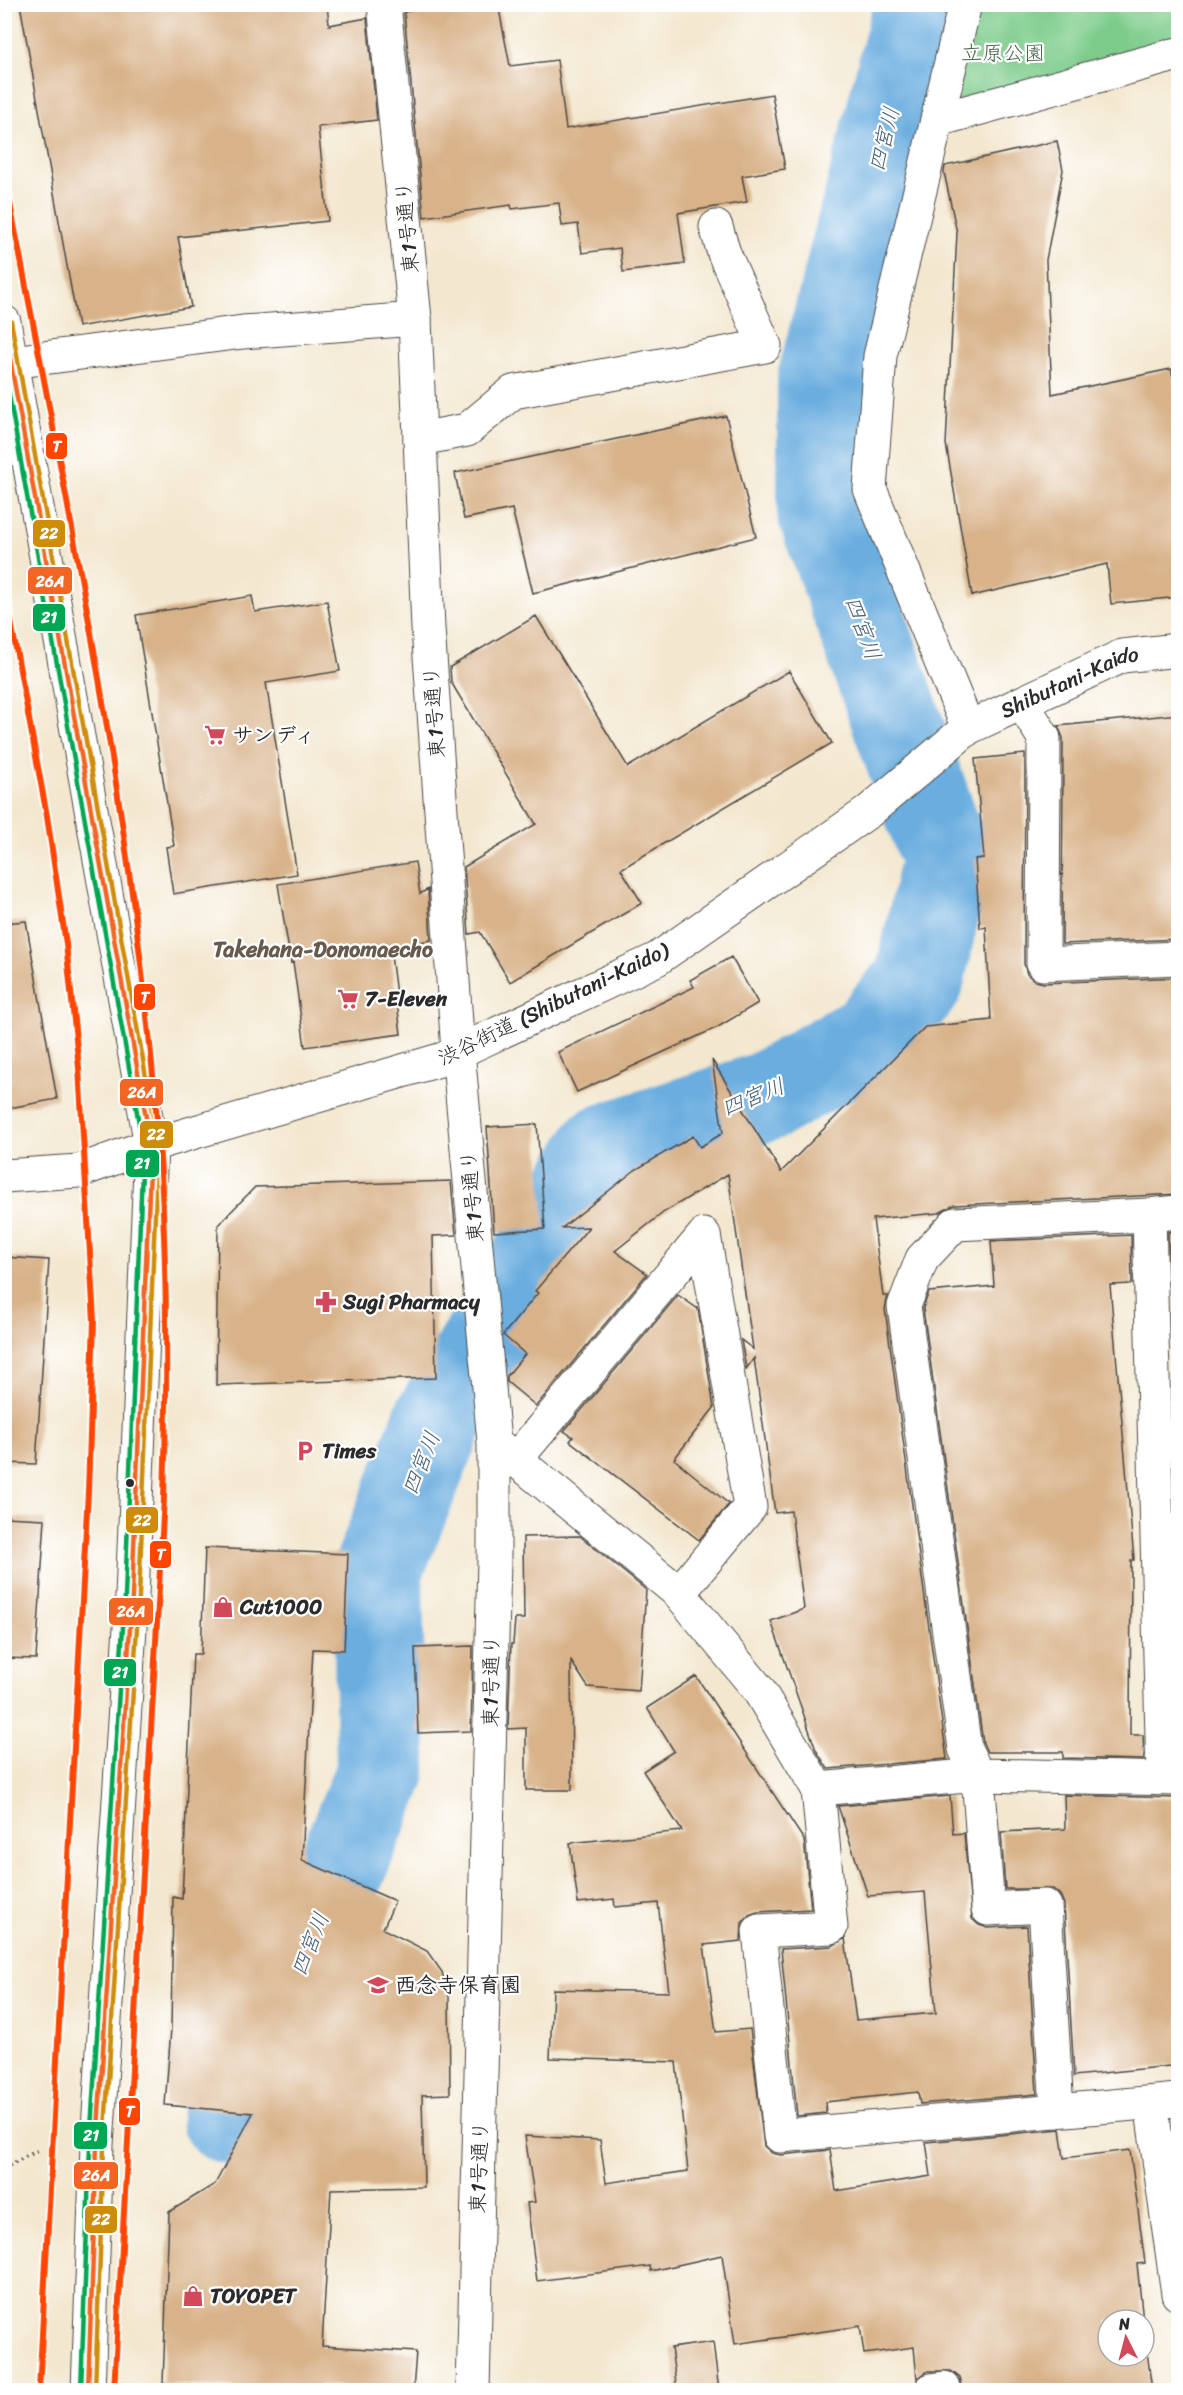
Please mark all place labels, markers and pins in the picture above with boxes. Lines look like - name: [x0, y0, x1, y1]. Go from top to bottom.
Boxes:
- place label: サンディ: [232, 716, 315, 754]
- supermarket icon: サンディ: [203, 723, 227, 747]
- place label: 7-Eleven: [365, 980, 448, 1018]
- supermarket icon: 7-Eleven: [336, 987, 360, 1011]
- place label: Sugi Pharmacy: [342, 1283, 481, 1321]
- pharmacy icon: Sugi Pharmacy: [314, 1290, 338, 1314]
- place label: Times: [322, 1432, 376, 1470]
- parking icon: Times: [293, 1439, 317, 1463]
- unlabelled marker: [124, 1477, 136, 1489]
- place label: Cut1000: [239, 1588, 322, 1626]
- shop icon: Cut1000: [211, 1595, 235, 1619]
- place label: 西念寺保育園: [395, 1966, 521, 2004]
- school or university icon: 西念寺保育園: [366, 1973, 390, 1997]
- place label: TOYOPET: [210, 2277, 298, 2315]
- shop icon: TOYOPET: [181, 2284, 205, 2308]

